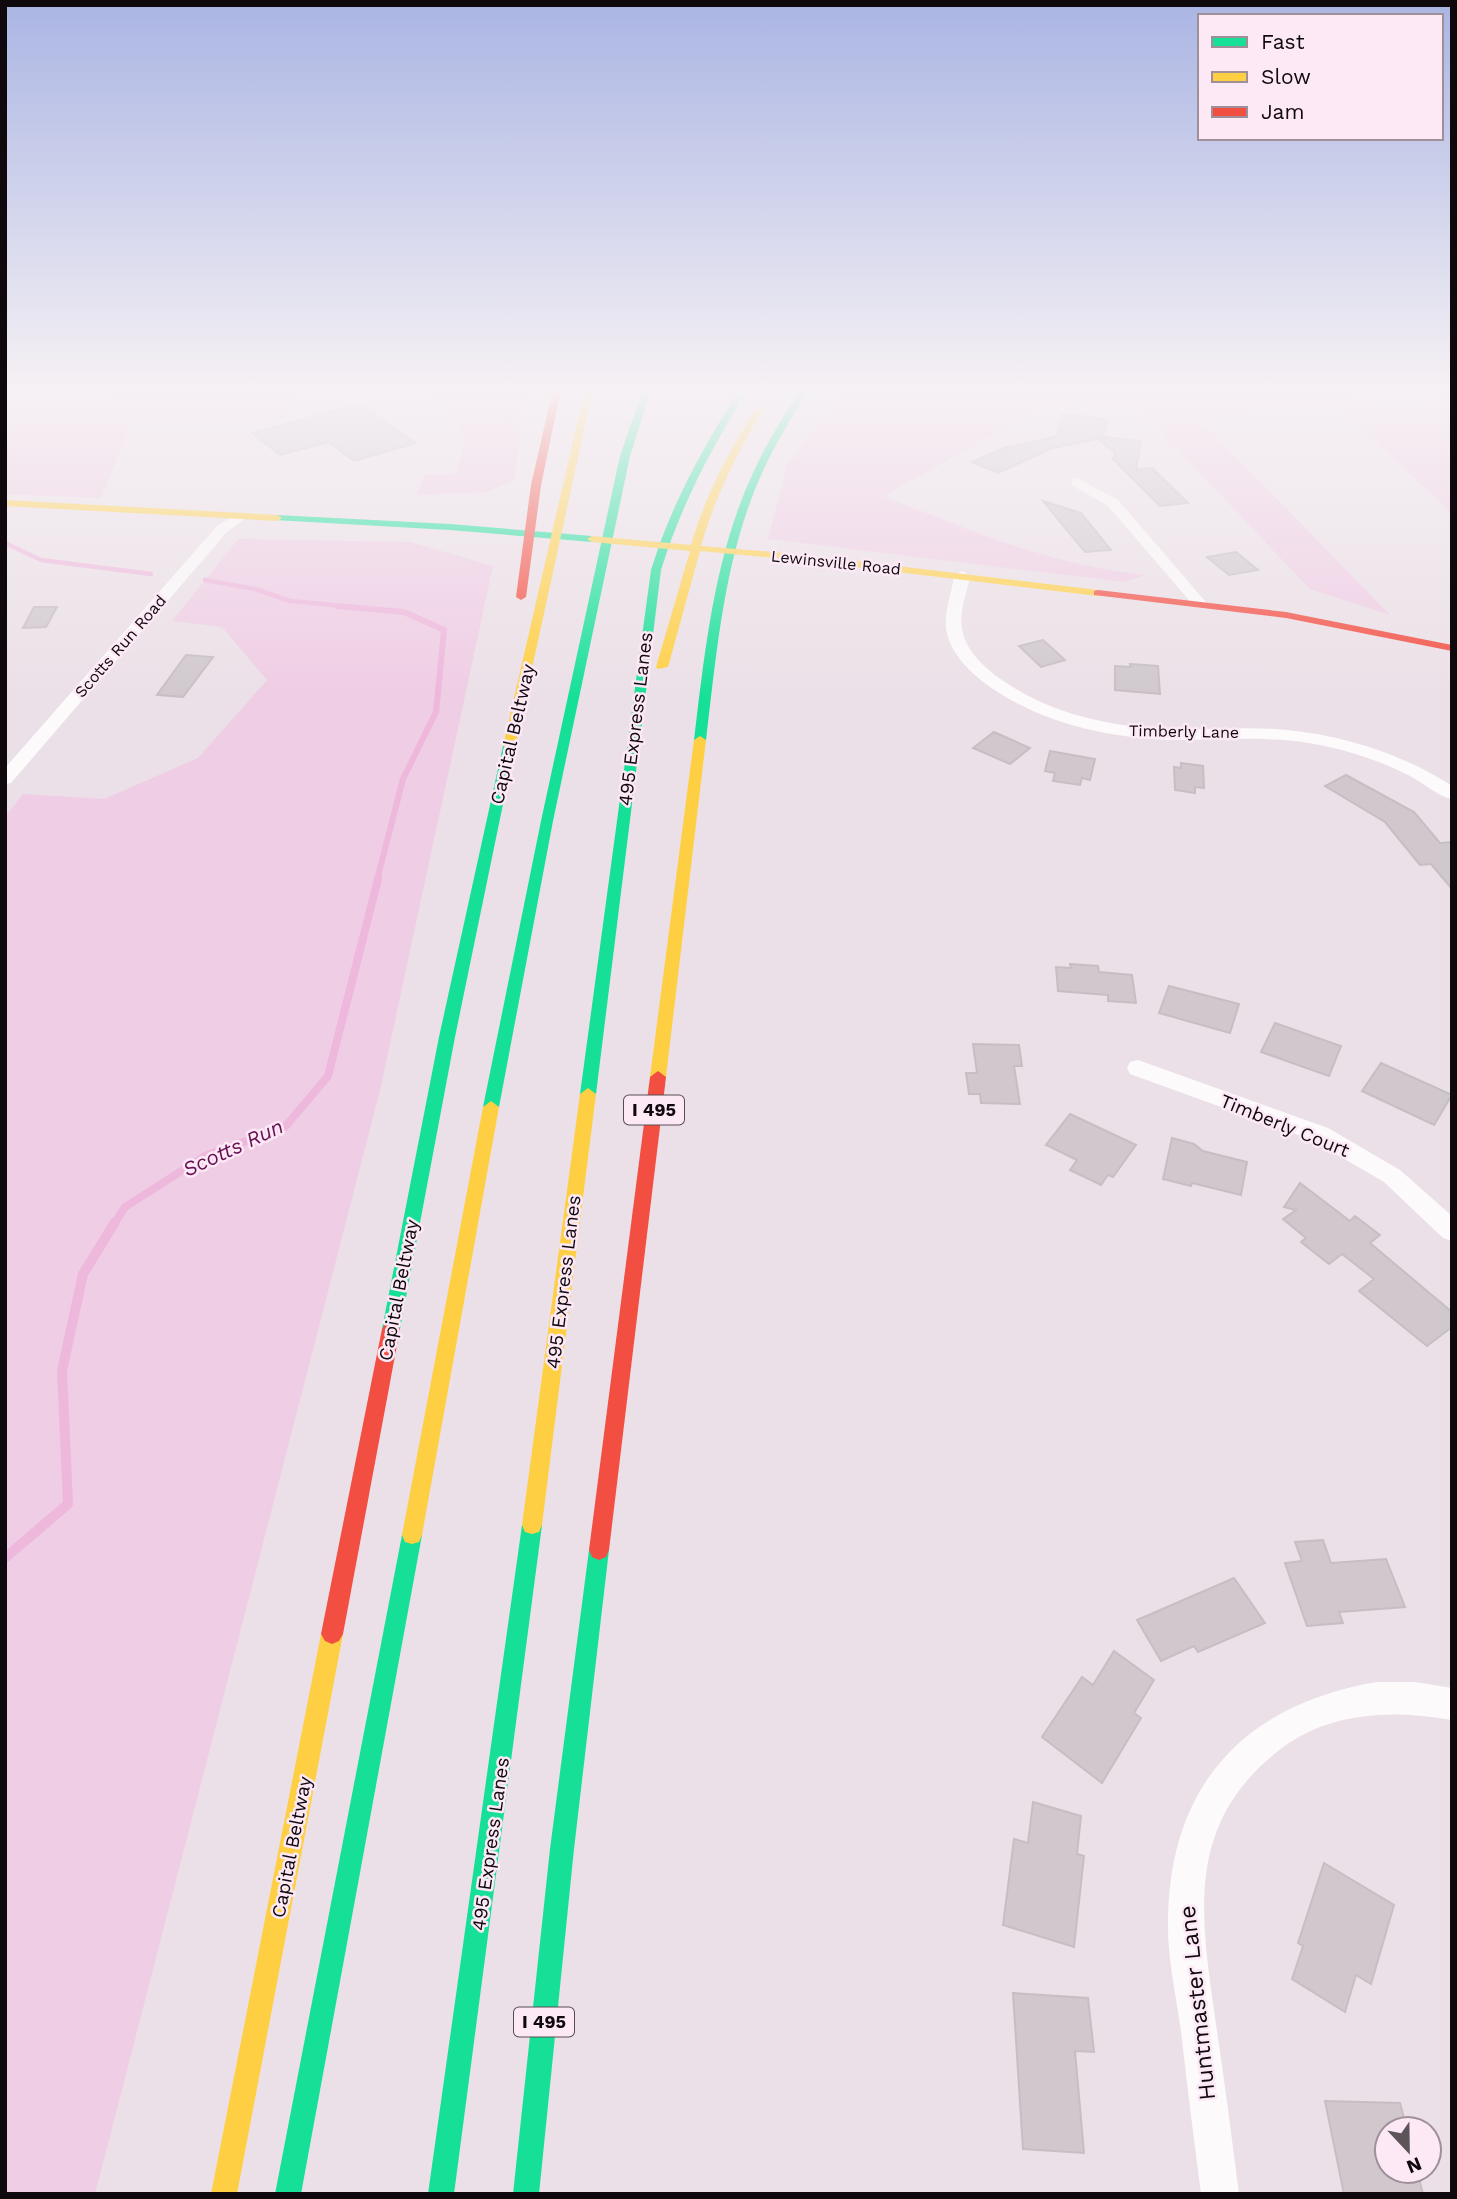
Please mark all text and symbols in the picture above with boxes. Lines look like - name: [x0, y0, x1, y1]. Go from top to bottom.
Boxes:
- legend: [1198, 14, 1443, 140]
- text: Fast: [1261, 29, 1305, 54]
- text: Slow: [1261, 64, 1311, 89]
- text: Jam: [1261, 99, 1304, 124]
- street label: Lewinsville Road: [770, 546, 902, 579]
- street label: Scotts Run Road: [71, 591, 170, 702]
- street label: 495 Express Lanes: [613, 631, 658, 807]
- street label: Capital Beltway: [485, 661, 540, 807]
- street label: Timberly Lane: [1129, 721, 1239, 742]
- street label: Timberly Court: [1217, 1089, 1353, 1162]
- road number: I 495: [624, 1096, 684, 1125]
- water label: Scotts Run: [178, 1113, 287, 1182]
- street label: 495 Express Lanes: [541, 1194, 586, 1370]
- street label: Capital Beltway: [374, 1217, 424, 1363]
- street label: 495 Express Lanes: [467, 1756, 514, 1932]
- street label: Capital Beltway: [267, 1774, 317, 1920]
- street label: Huntmaster Lane: [1174, 1904, 1221, 2102]
- road number: I 495: [514, 2008, 574, 2036]
- north arrow: [1373, 2115, 1443, 2185]
- text: N: [1403, 2152, 1425, 2179]

